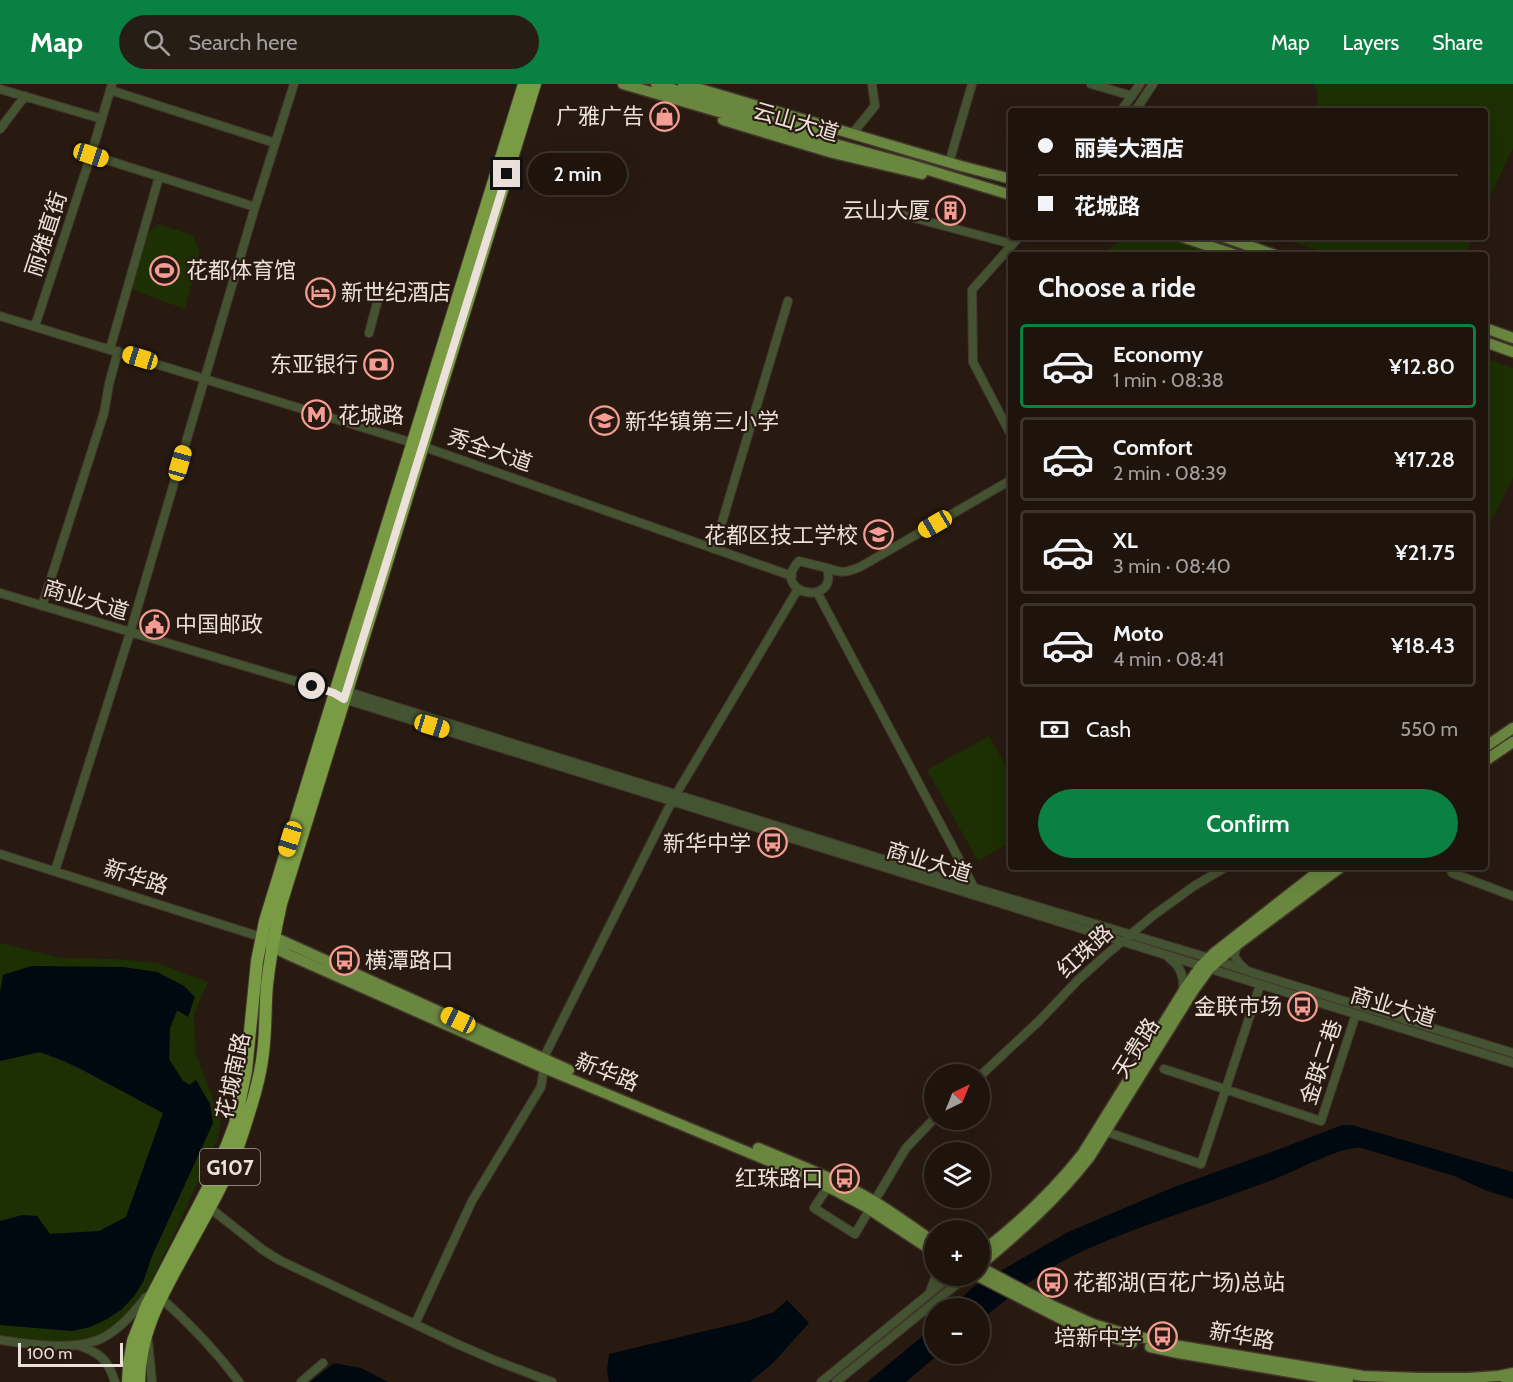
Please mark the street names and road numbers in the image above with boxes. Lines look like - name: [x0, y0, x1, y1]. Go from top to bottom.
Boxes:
- street label: 云山大道: [750, 97, 842, 147]
- street label: 丽雅直街: [20, 188, 72, 280]
- street label: 秀全大道: [444, 423, 536, 477]
- street label: 商业大道: [40, 574, 132, 626]
- street label: 商业大道: [883, 836, 975, 888]
- street label: 新华路: [100, 854, 172, 900]
- street label: 红珠路: [1051, 919, 1119, 983]
- street label: 商业大道: [1347, 981, 1439, 1033]
- street label: 天贵路: [1107, 1013, 1165, 1083]
- street label: 金联二巷: [1295, 1016, 1347, 1108]
- street label: 花城南路: [211, 1030, 255, 1122]
- street label: 新华路: [571, 1047, 643, 1097]
- road number: G107: [200, 1149, 260, 1185]
- street label: 新华路: [1207, 1317, 1277, 1355]

